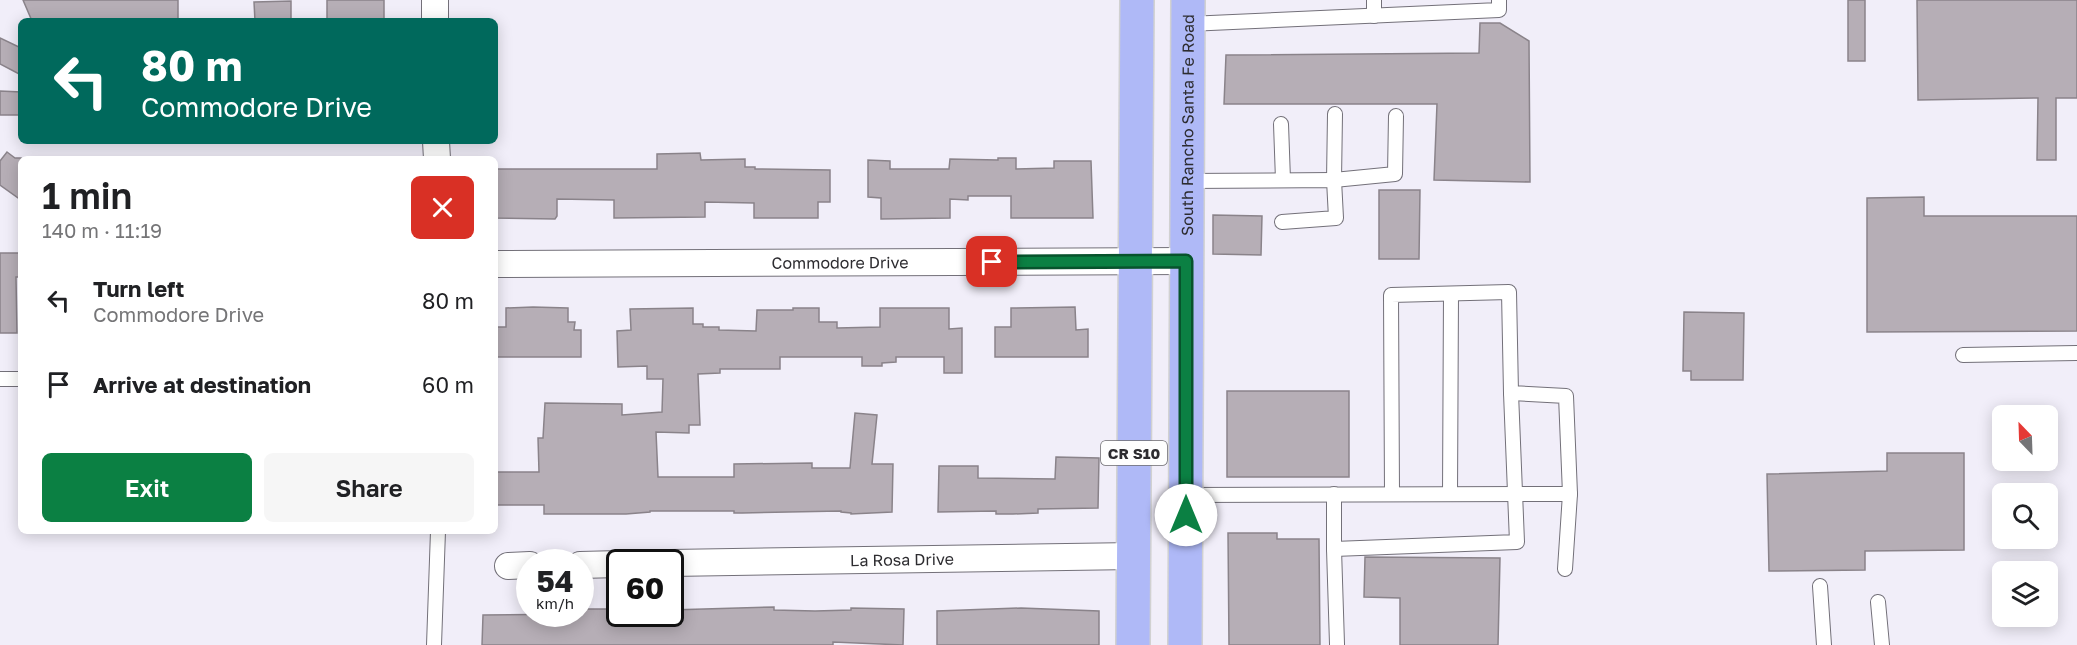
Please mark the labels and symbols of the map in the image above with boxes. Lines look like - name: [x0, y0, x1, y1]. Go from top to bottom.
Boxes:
- street label: South Rancho Santa Fe Road: [1177, 14, 1198, 236]
- pin: [966, 236, 1017, 287]
- street label: Commodore Drive: [771, 252, 909, 273]
- north arrow: [1992, 405, 2058, 471]
- road number: CR S10: [1101, 441, 1167, 465]
- position arrow: [1154, 483, 1218, 547]
- speed limit sign: 60: [606, 549, 684, 627]
- street label: La Rosa Drive: [850, 549, 954, 570]

